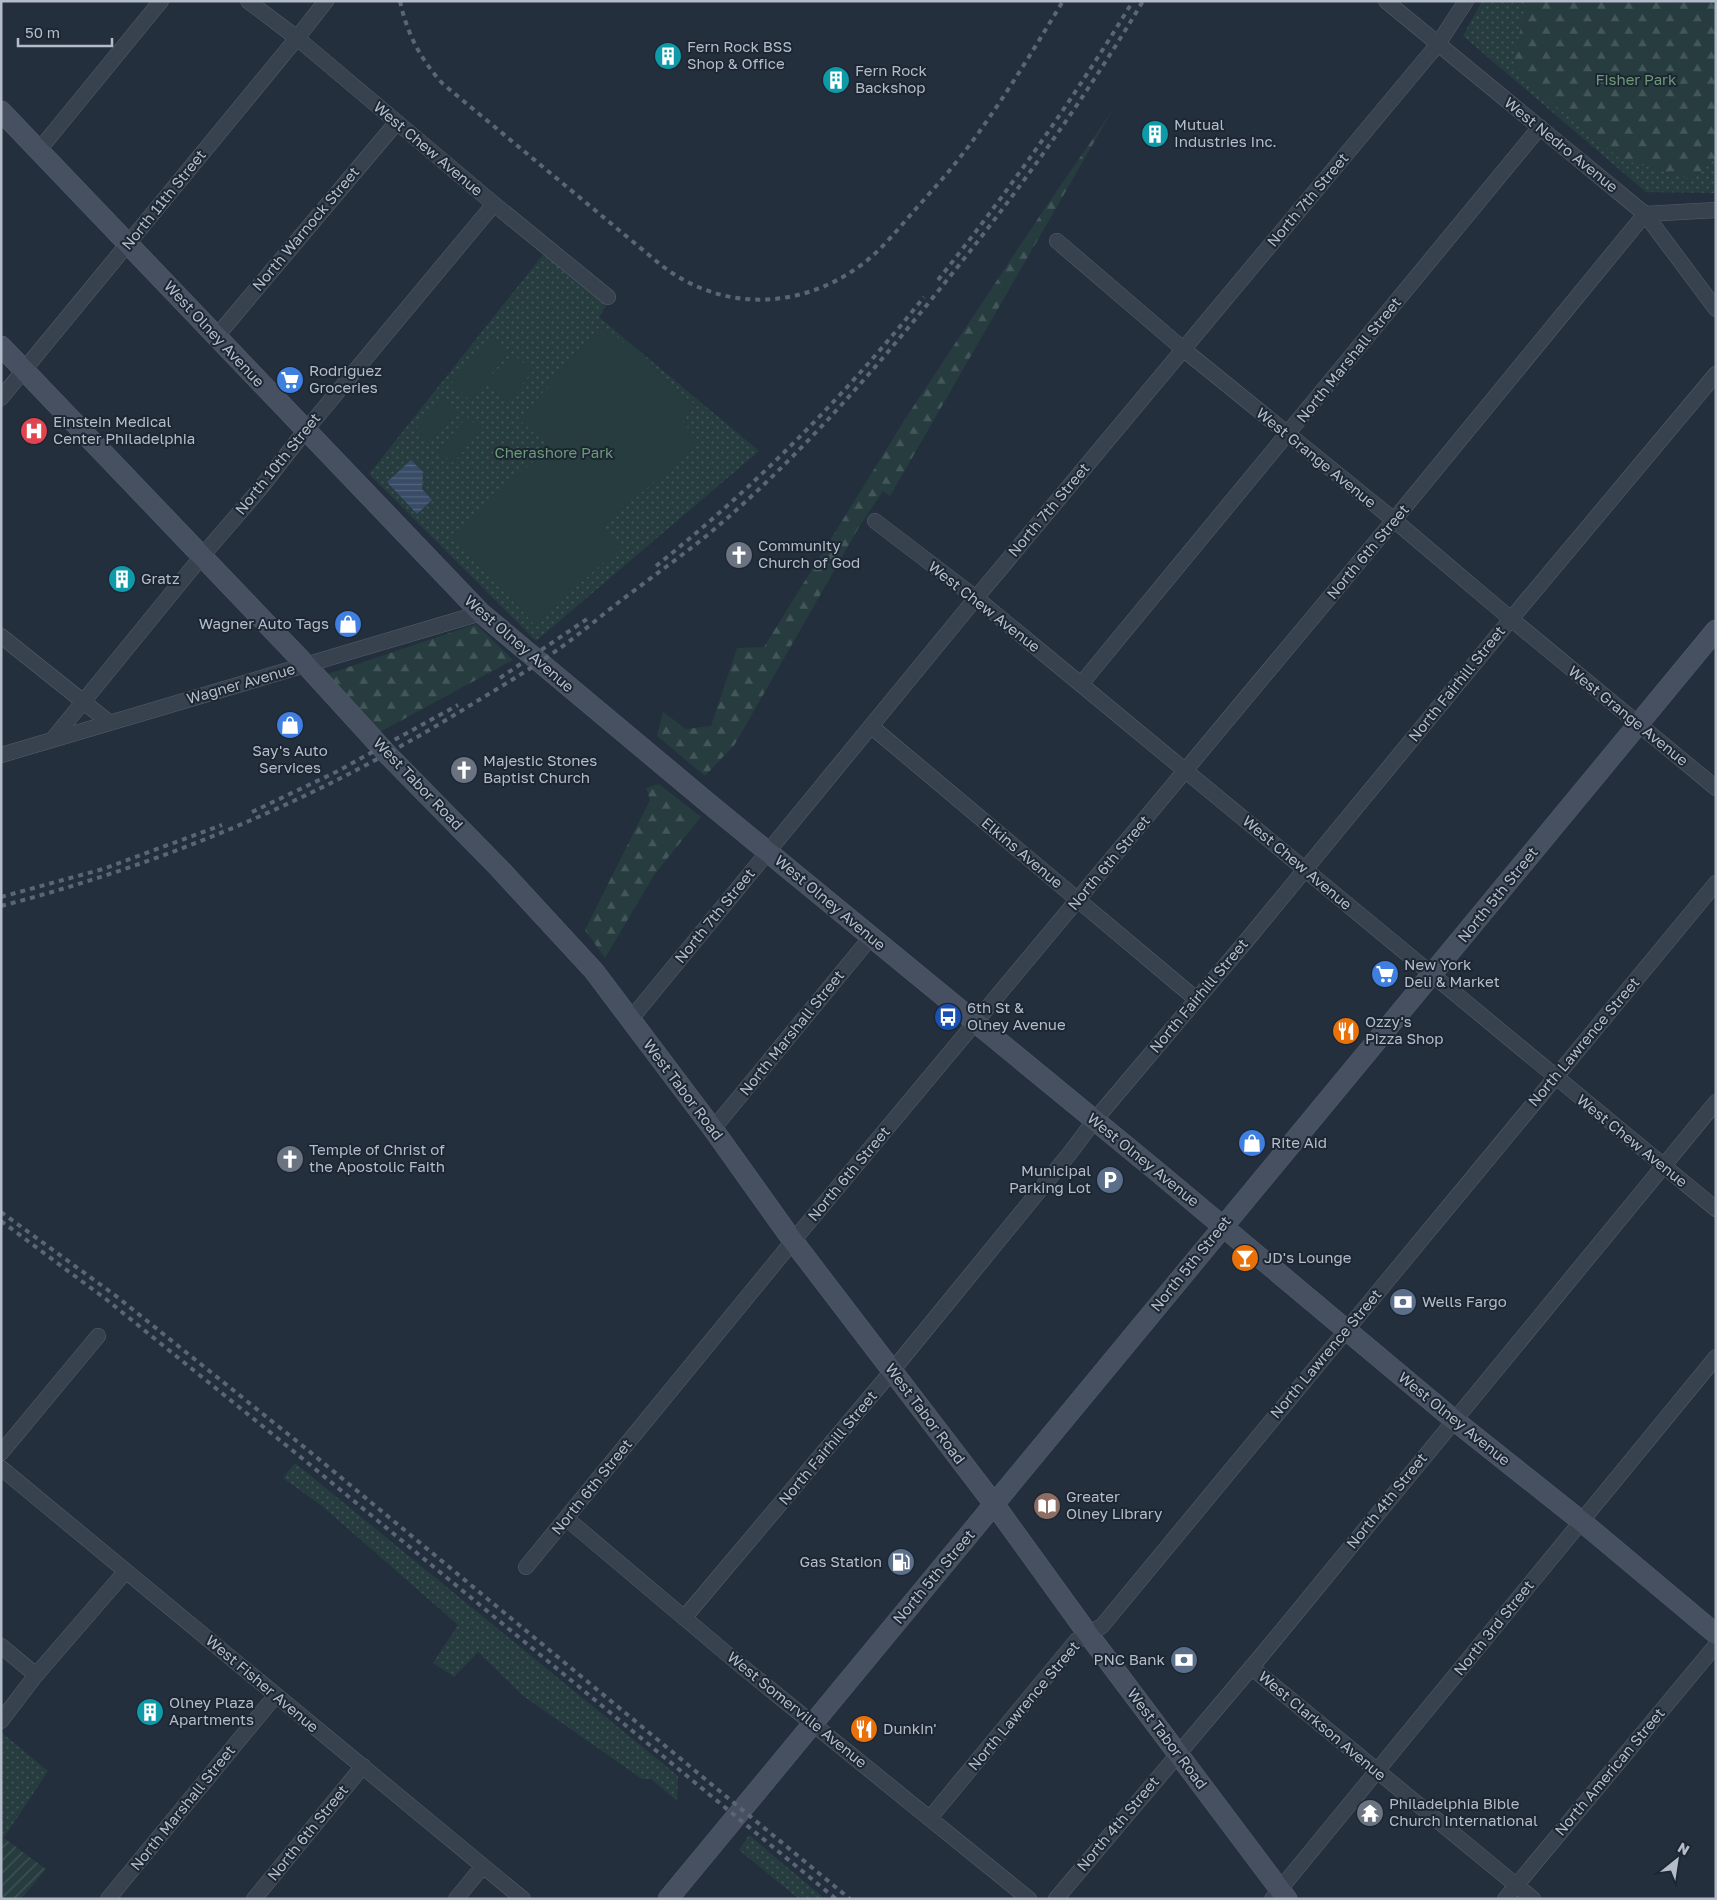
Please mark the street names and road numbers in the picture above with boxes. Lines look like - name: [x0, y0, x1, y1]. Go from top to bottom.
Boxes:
- street label: West Nedro Avenue: [1501, 93, 1622, 196]
- street label: West Chew Avenue: [370, 97, 487, 199]
- street label: North 11th Street: [117, 146, 209, 253]
- street label: North 7th Street: [1263, 149, 1352, 250]
- street label: North Warnock Street: [248, 163, 362, 294]
- street label: West Olney Avenue: [161, 276, 269, 390]
- street label: North Marshall Street: [1292, 293, 1404, 426]
- street label: West Grange Avenue: [1253, 403, 1380, 511]
- street label: North 10th Street: [231, 409, 324, 518]
- street label: North 7th Street: [1004, 459, 1093, 560]
- street label: North 6th Street: [1322, 500, 1412, 602]
- street label: West Chew Avenue: [925, 557, 1044, 656]
- street label: West Olney Avenue: [461, 591, 578, 696]
- street label: North Fairhill Street: [1404, 622, 1508, 745]
- street label: Wagner Avenue: [184, 659, 297, 707]
- street label: West Grange Avenue: [1565, 661, 1692, 769]
- street label: West Tabor Road: [370, 733, 467, 833]
- street label: North 6th Street: [1063, 811, 1153, 913]
- street label: West Chew Avenue: [1239, 811, 1356, 913]
- street label: Elkins Avenue: [978, 813, 1067, 892]
- street label: North 5th Street: [1453, 843, 1541, 946]
- street label: West Olney Avenue: [772, 851, 890, 954]
- street label: North 7th Street: [670, 864, 758, 966]
- street label: North Fairhill Street: [1145, 935, 1251, 1056]
- street label: North Marshall Street: [735, 966, 847, 1099]
- street label: North Lawrence Street: [1524, 973, 1643, 1110]
- street label: West Tabor Road: [640, 1036, 727, 1143]
- street label: West Chew Avenue: [1574, 1090, 1692, 1191]
- street label: West Olney Avenue: [1084, 1109, 1203, 1210]
- street label: North 6th Street: [803, 1122, 893, 1224]
- street label: North 5th Street: [1146, 1212, 1234, 1315]
- street label: North Lawrence Street: [1266, 1285, 1385, 1422]
- street label: West Tabor Road: [882, 1360, 969, 1467]
- street label: West Olney Avenue: [1395, 1368, 1514, 1469]
- street label: North Fairhill Street: [774, 1387, 880, 1508]
- street label: North 6th Street: [547, 1435, 635, 1538]
- street label: North 4th Street: [1342, 1449, 1430, 1552]
- street label: North 5th Street: [889, 1526, 978, 1627]
- street label: North 3rd Street: [1449, 1576, 1537, 1679]
- street label: West Fisher Avenue: [203, 1631, 323, 1736]
- street label: North Lawrence Street: [964, 1637, 1083, 1774]
- street label: West Somerville Avenue: [724, 1647, 871, 1771]
- street label: West Clarkson Avenue: [1255, 1667, 1390, 1784]
- street label: West Tabor Road: [1124, 1685, 1211, 1792]
- street label: North American Street: [1550, 1704, 1668, 1839]
- street label: North Marshall Street: [126, 1741, 238, 1874]
- street label: North 4th Street: [1072, 1772, 1162, 1874]
- street label: North 6th Street: [263, 1781, 351, 1884]

